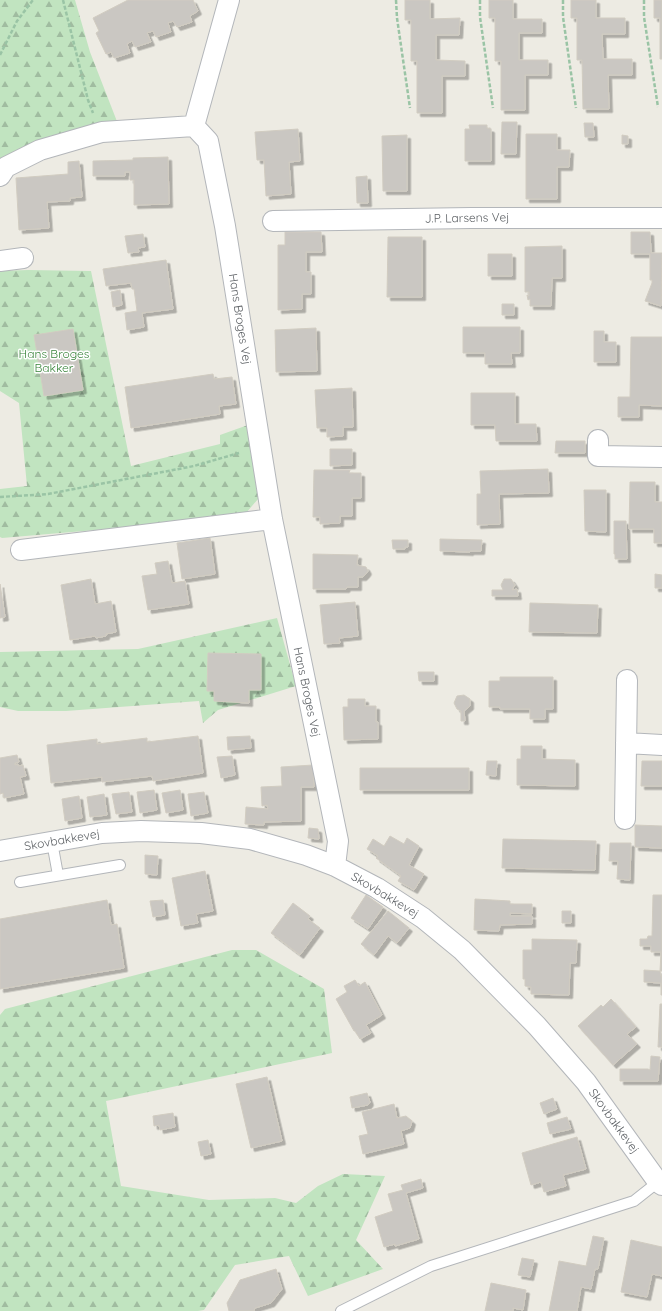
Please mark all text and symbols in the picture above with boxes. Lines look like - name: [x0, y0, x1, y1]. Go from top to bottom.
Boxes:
- street label: J.P. Larsens Vej: [425, 209, 509, 226]
- street label: Hans Broges Vej: [226, 272, 255, 365]
- park label: Hans Broges Bakker: [19, 346, 90, 375]
- street label: Hans Broges Vej: [291, 645, 324, 738]
- street label: Skovbakkevej: [23, 825, 101, 854]
- street label: Skovbakkevej: [349, 868, 422, 921]
- street label: Skovbakkevej: [586, 1085, 643, 1156]

